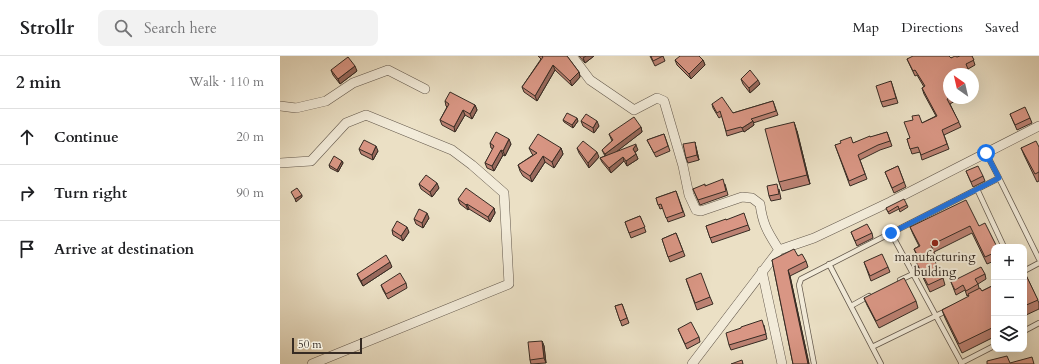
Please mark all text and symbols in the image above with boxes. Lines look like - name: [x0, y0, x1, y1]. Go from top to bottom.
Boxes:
- search box: [98, 10, 378, 46]
- text: Strollr: [20, 15, 74, 41]
- icon: search: [112, 17, 134, 39]
- text: Search here: [144, 18, 217, 38]
- text: Map: [853, 18, 879, 37]
- text: Directions: [901, 18, 963, 37]
- text: Saved: [985, 18, 1019, 37]
- north arrow: [943, 68, 979, 104]
- text: 2 min: [16, 71, 61, 94]
- text: Walk · 110 m: [189, 73, 264, 91]
- icon: ahead: [16, 126, 38, 148]
- text: Continue: [54, 127, 119, 147]
- text: 20 m: [236, 128, 264, 146]
- route start: [977, 144, 995, 162]
- icon: right: [16, 182, 38, 204]
- text: Turn right: [54, 183, 127, 203]
- text: 90 m: [236, 184, 264, 202]
- route end: [882, 224, 900, 242]
- icon: arrive: [16, 238, 38, 260]
- marker: manufacturing bulding: [930, 238, 940, 248]
- text: Arrive at destination: [54, 239, 194, 259]
- map controls: [991, 244, 1027, 352]
- button: +: [991, 244, 1027, 280]
- place label: manufacturing bulding: [895, 248, 976, 281]
- button: −: [991, 280, 1027, 316]
- button: layers: [991, 316, 1027, 352]
- scale bar: [292, 336, 362, 355]
- text: 50 m: [298, 337, 322, 352]

